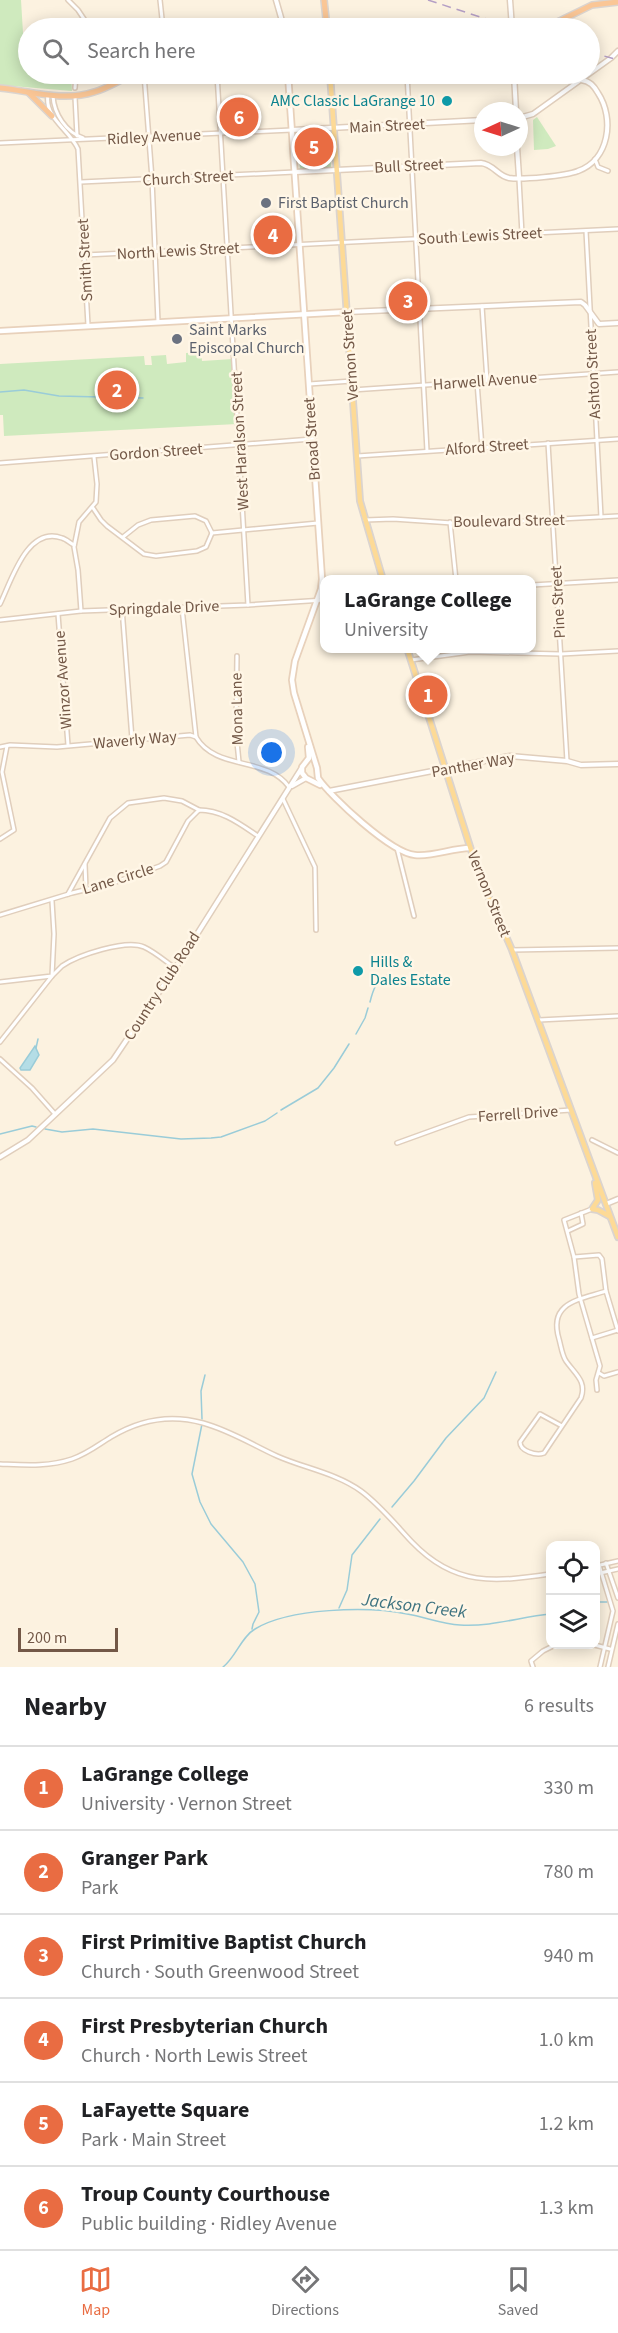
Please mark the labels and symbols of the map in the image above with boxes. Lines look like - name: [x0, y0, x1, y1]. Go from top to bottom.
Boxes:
- place label: AMC Classic LaGrange 10: [271, 90, 435, 112]
- pin: 6: [220, 94, 258, 140]
- marker: AMC Classic LaGrange 10: [440, 94, 454, 108]
- north arrow: [474, 102, 528, 156]
- street label: Main Street: [349, 113, 426, 139]
- street label: Ridley Avenue: [106, 124, 202, 150]
- pin: 5: [294, 124, 334, 170]
- street label: Bull Street: [374, 153, 445, 179]
- street label: Church Street: [142, 165, 235, 191]
- place label: First Baptist Church: [278, 192, 409, 214]
- marker: First Baptist Church: [259, 196, 273, 210]
- pin: 4: [254, 212, 292, 258]
- street label: Smith Street: [72, 217, 98, 302]
- street label: South Lewis Street: [417, 222, 543, 250]
- street label: North Lewis Street: [116, 237, 241, 265]
- pin: 3: [388, 278, 428, 324]
- street label: Vernon Street: [336, 308, 364, 401]
- place label: Saint Marks Episcopal Church: [189, 319, 305, 359]
- street label: Ashton Street: [580, 328, 606, 420]
- marker: Saint Marks Episcopal Church: [170, 332, 184, 346]
- street label: Harwell Avenue: [432, 366, 538, 396]
- pin: 2: [98, 368, 136, 412]
- street label: West Haralson Street: [225, 371, 255, 511]
- street label: Broad Street: [298, 396, 326, 481]
- street label: Alford Street: [445, 433, 530, 461]
- street label: Gordon Street: [109, 438, 204, 466]
- street label: Boulevard Street: [453, 509, 566, 533]
- street label: Pine Street: [545, 564, 571, 639]
- street label: Springdale Drive: [108, 595, 220, 621]
- street label: Winzor Avenue: [49, 630, 77, 730]
- street label: Mona Lane: [225, 672, 249, 746]
- pin: 1: [408, 672, 448, 718]
- street label: Waverly Way: [92, 725, 178, 755]
- your location: [257, 738, 286, 767]
- street label: Panther Way: [430, 747, 517, 783]
- street label: Vernon Street: [462, 848, 516, 941]
- street label: Lane Circle: [80, 858, 156, 900]
- street label: Country Club Road: [119, 927, 205, 1045]
- place label: Hills & Dales Estate: [370, 951, 451, 991]
- marker: Hills & Dales Estate: [351, 964, 365, 978]
- street label: Ferrell Drive: [477, 1100, 559, 1128]
- water label: Jackson Creek: [359, 1587, 468, 1625]
- scale bar: [18, 1625, 118, 1652]

